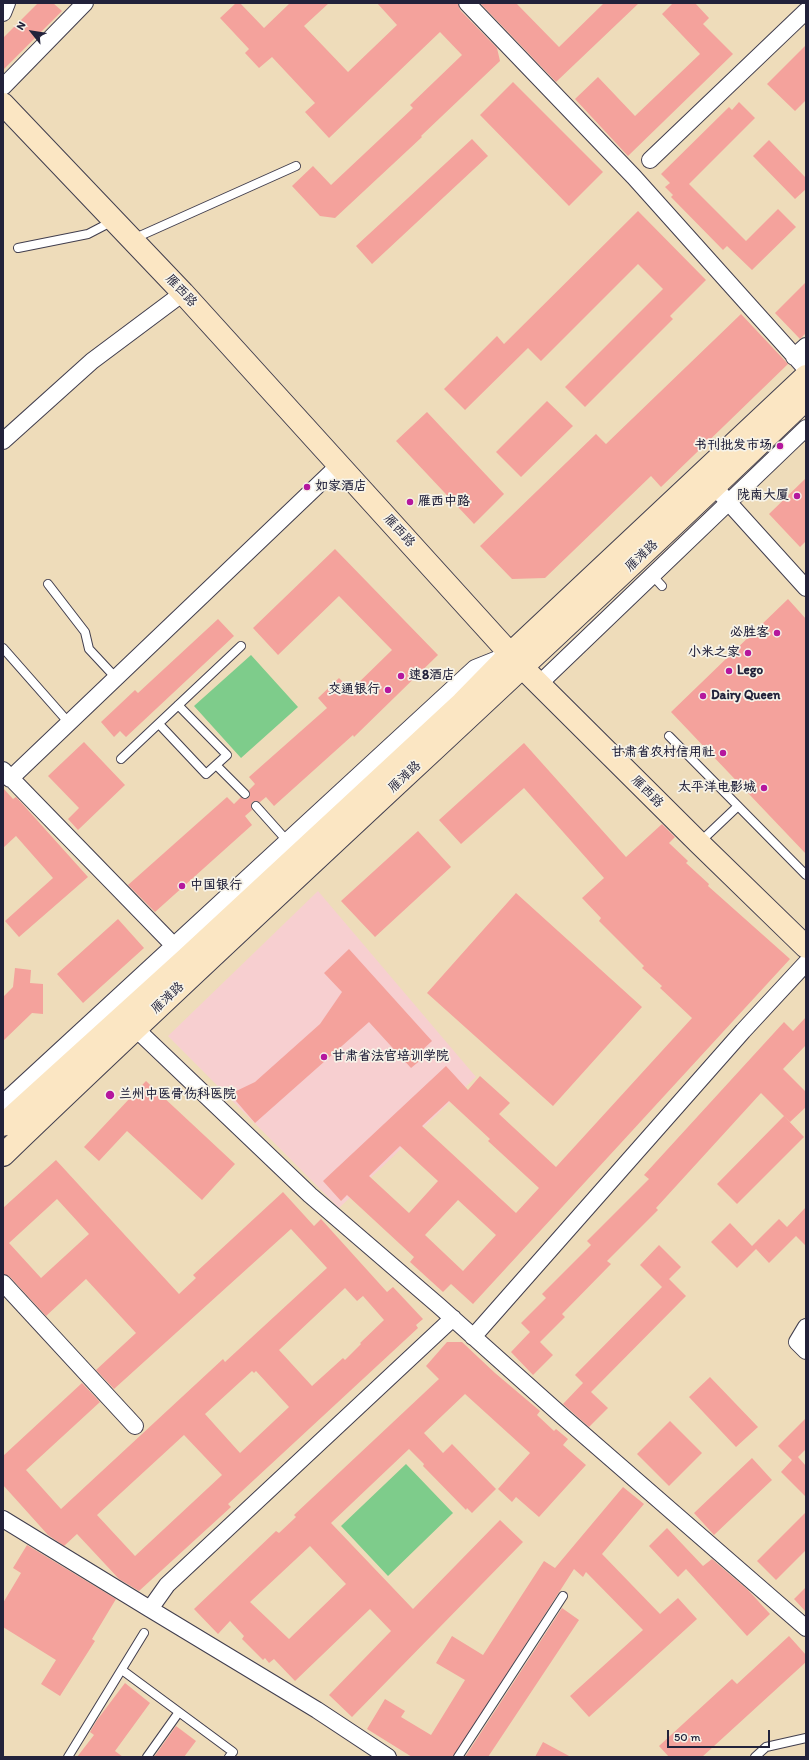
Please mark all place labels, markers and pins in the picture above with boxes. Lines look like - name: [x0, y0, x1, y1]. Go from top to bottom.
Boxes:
- place label: 书刊批发市场: [694, 438, 772, 454]
- marker: 书刊批发市场: [775, 441, 785, 451]
- place label: 如家酒店: [315, 479, 367, 495]
- marker: 如家酒店: [302, 482, 312, 492]
- place label: 陇南大厦: [737, 488, 789, 504]
- marker: 陇南大厦: [792, 491, 802, 501]
- place label: 雁西中路: [418, 494, 470, 510]
- marker: 雁西中路: [405, 497, 415, 507]
- place label: 必胜客: [730, 625, 769, 641]
- marker: 必胜客: [772, 628, 782, 638]
- place label: 小米之家: [688, 645, 740, 661]
- marker: 小米之家: [743, 648, 753, 658]
- place label: Lego: [737, 663, 763, 679]
- marker: Lego: [724, 666, 734, 676]
- place label: 速8酒店: [409, 668, 455, 684]
- marker: 速8酒店: [396, 671, 406, 681]
- place label: 交通银行: [328, 682, 380, 698]
- marker: 交通银行: [383, 685, 393, 695]
- place label: Dairy Queen: [711, 688, 780, 704]
- marker: Dairy Queen: [698, 691, 708, 701]
- place label: 甘肃省农村信用社: [611, 745, 715, 761]
- marker: 甘肃省农村信用社: [718, 748, 728, 758]
- place label: 太平洋电影城: [678, 780, 756, 796]
- marker: 太平洋电影城: [759, 783, 769, 793]
- place label: 中国银行: [190, 878, 242, 894]
- marker: 中国银行: [177, 881, 187, 891]
- place label: 甘肃省法官培训学院: [332, 1049, 449, 1065]
- marker: 甘肃省法官培训学院: [319, 1052, 329, 1062]
- place label: 兰州中医骨伤科医院: [119, 1087, 236, 1103]
- marker: 兰州中医骨伤科医院: [104, 1089, 116, 1101]

